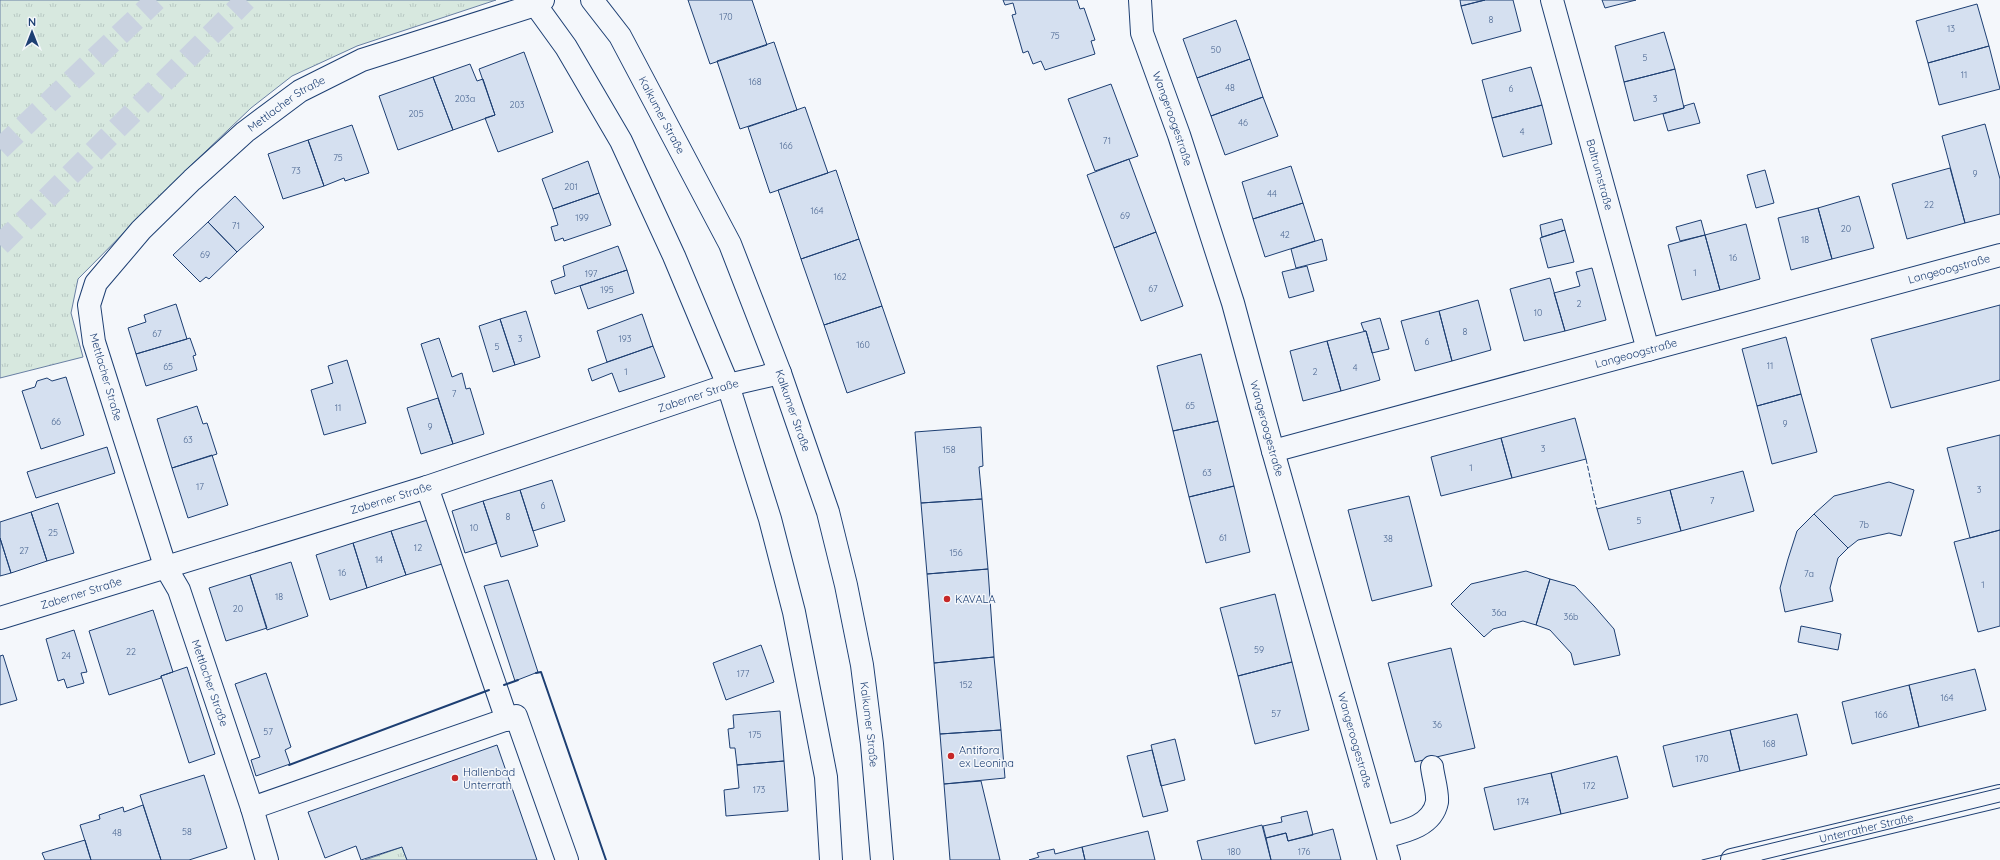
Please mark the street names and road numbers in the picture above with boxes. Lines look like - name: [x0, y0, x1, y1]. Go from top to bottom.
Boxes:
- street label: Wangeroogestraße: [1150, 69, 1195, 168]
- street label: Mettlacher Straße: [245, 73, 328, 135]
- street label: Kalkumer Straße: [636, 74, 688, 156]
- street label: Baltrumstraße: [1583, 137, 1616, 212]
- street label: Langeoogstraße: [1906, 251, 1991, 287]
- street label: Mettlacher Straße: [87, 331, 125, 423]
- street label: Langeoogstraße: [1593, 335, 1679, 371]
- street label: Kalkumer Straße: [772, 368, 814, 453]
- street label: Zaberner Straße: [656, 376, 740, 415]
- street label: Wangeroogestraße: [1247, 379, 1287, 478]
- street label: Zaberner Straße: [349, 479, 434, 517]
- street label: Zaberner Straße: [39, 574, 124, 612]
- street label: Mettlacher Straße: [189, 638, 231, 728]
- street label: Kalkumer Straße: [857, 681, 881, 768]
- street label: Wangeroogestraße: [1335, 691, 1375, 790]
- street label: Unterrather Straße: [1818, 810, 1915, 846]

